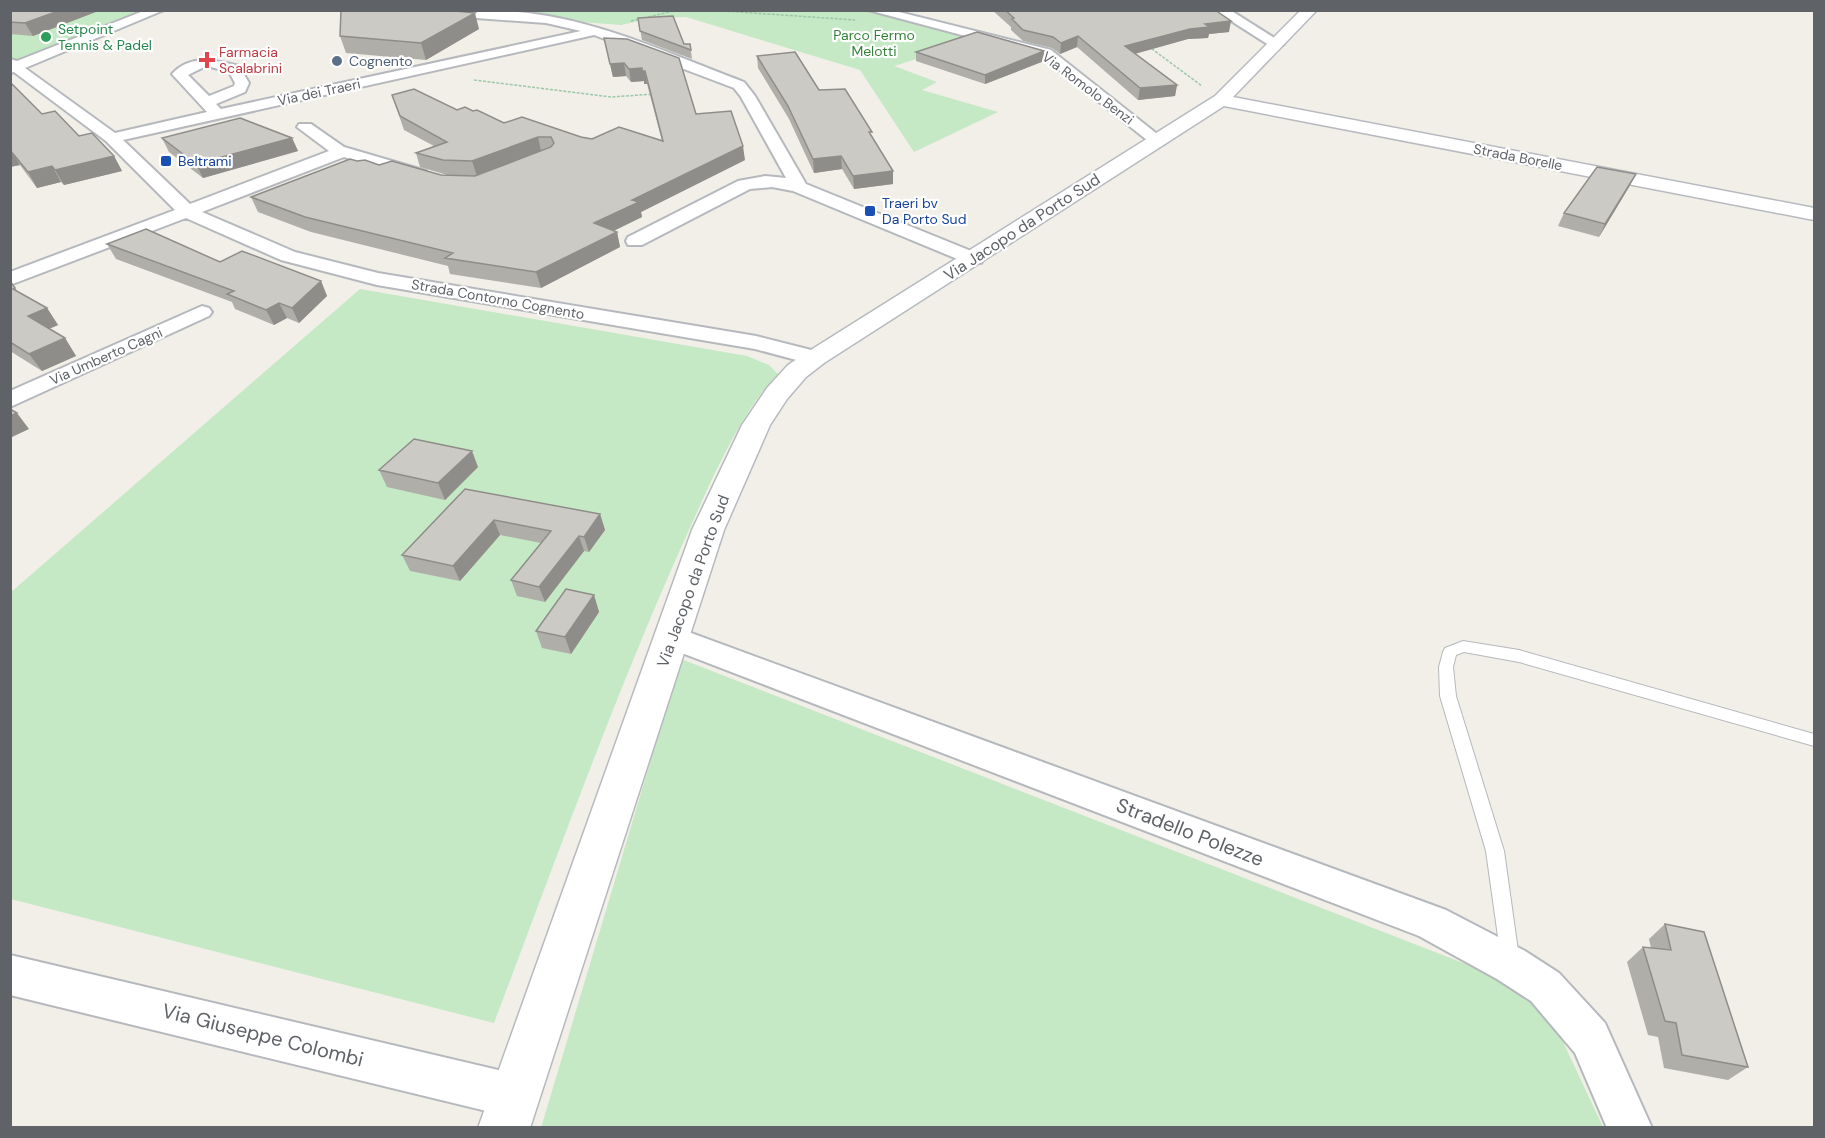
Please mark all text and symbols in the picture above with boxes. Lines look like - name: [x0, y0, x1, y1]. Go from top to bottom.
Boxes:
- place label: Setpoint Tennis & Padel: [58, 20, 152, 54]
- park label: Parco Fermo Melotti: [833, 26, 915, 60]
- marker: Setpoint Tennis & Padel: [39, 30, 53, 44]
- place label: Farmacia Scalabrini: [219, 43, 282, 77]
- street label: Via Romolo Benzi: [1039, 48, 1137, 128]
- place label: Cognento: [349, 52, 412, 70]
- marker: Farmacia Scalabrini: [200, 53, 214, 67]
- marker: Cognento: [330, 54, 344, 68]
- street label: Via dei Traeri: [276, 74, 362, 110]
- street label: Strada Borelle: [1472, 140, 1564, 174]
- place label: Beltrami: [178, 152, 232, 170]
- marker: Beltrami: [159, 154, 173, 168]
- street label: Via Jacopo da Porto Sud: [940, 169, 1104, 285]
- place label: Traeri bv Da Porto Sud: [882, 194, 966, 228]
- marker: Traeri bv Da Porto Sud: [863, 204, 877, 218]
- street label: Strada Contorno Cognento: [410, 275, 586, 323]
- street label: Via Umberto Cagni: [47, 323, 165, 389]
- street label: Via Jacopo da Porto Sud: [652, 492, 734, 670]
- street label: Stradello Polezze: [1112, 792, 1268, 872]
- street label: Via Giuseppe Colombi: [160, 997, 366, 1073]

